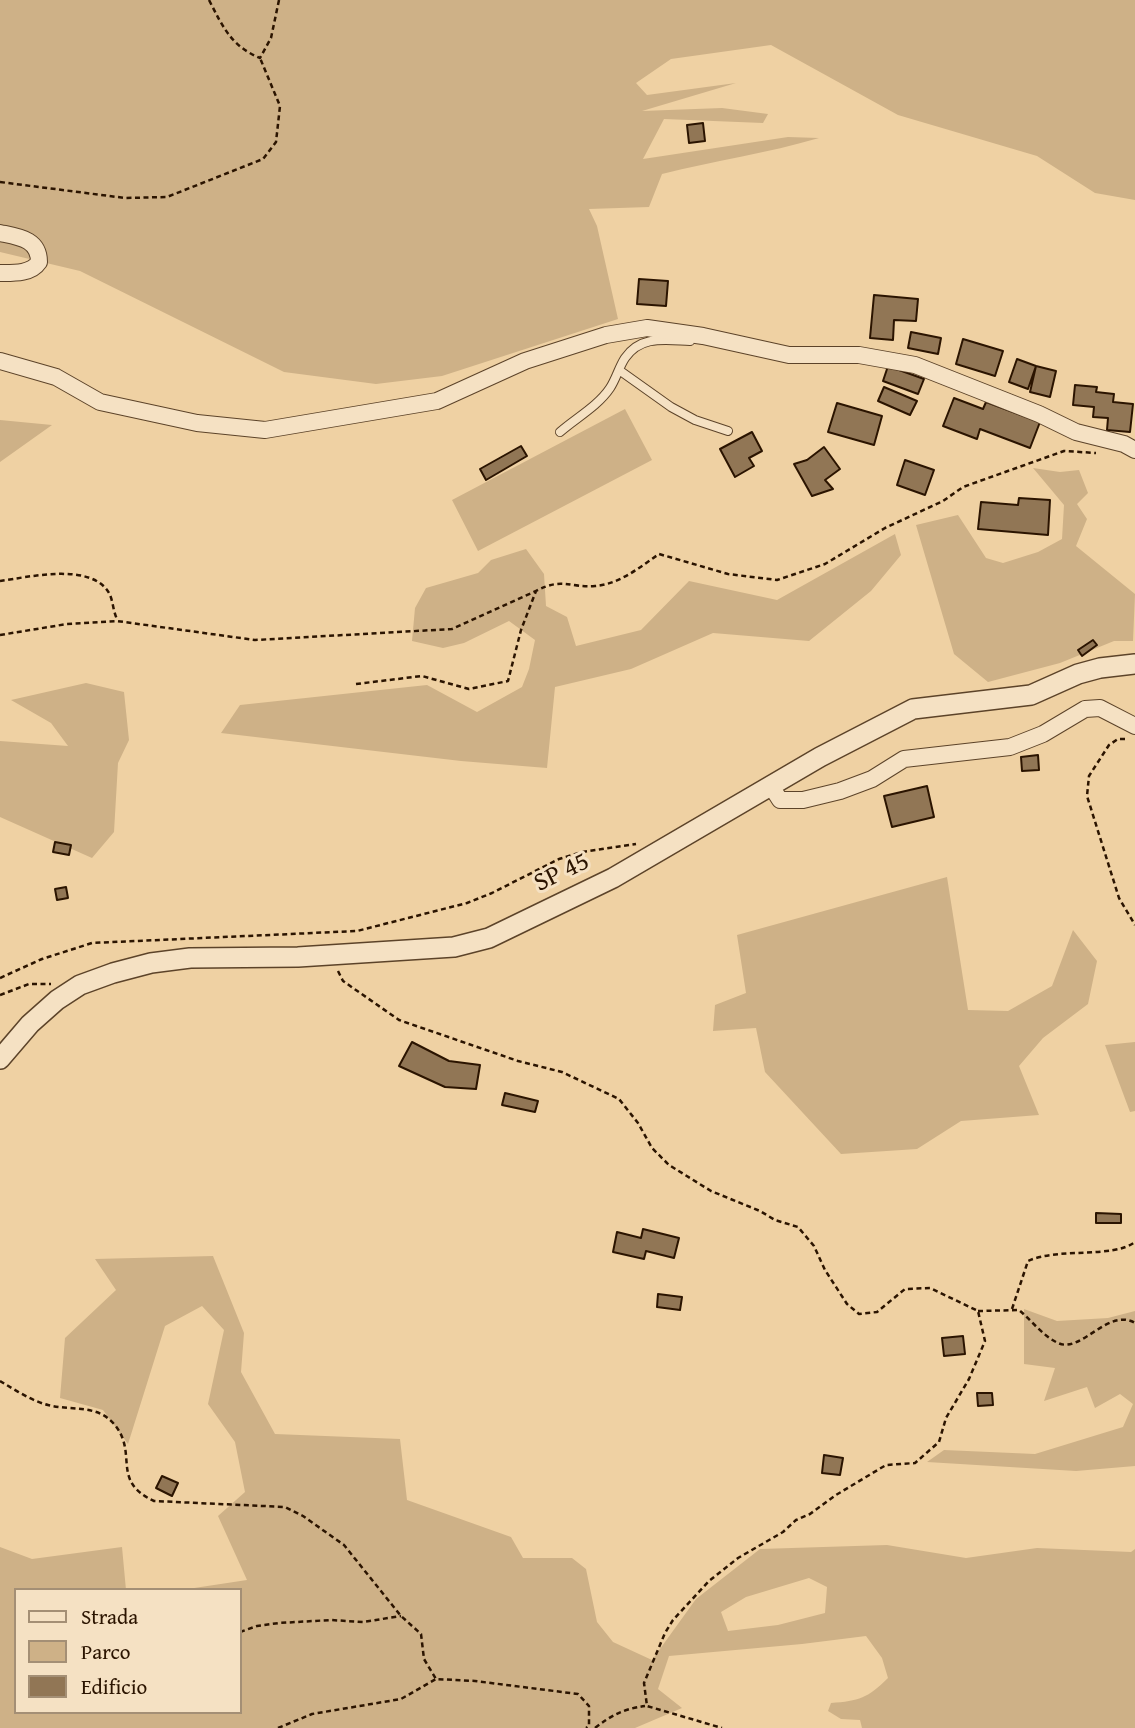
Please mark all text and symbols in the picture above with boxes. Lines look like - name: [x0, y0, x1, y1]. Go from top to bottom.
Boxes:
- street label: SP 45: [529, 846, 595, 900]
- legend: [14, 1588, 242, 1714]
- text: Strada: [81, 1601, 138, 1632]
- text: Parco: [81, 1636, 131, 1667]
- text: Edificio: [81, 1671, 147, 1702]

